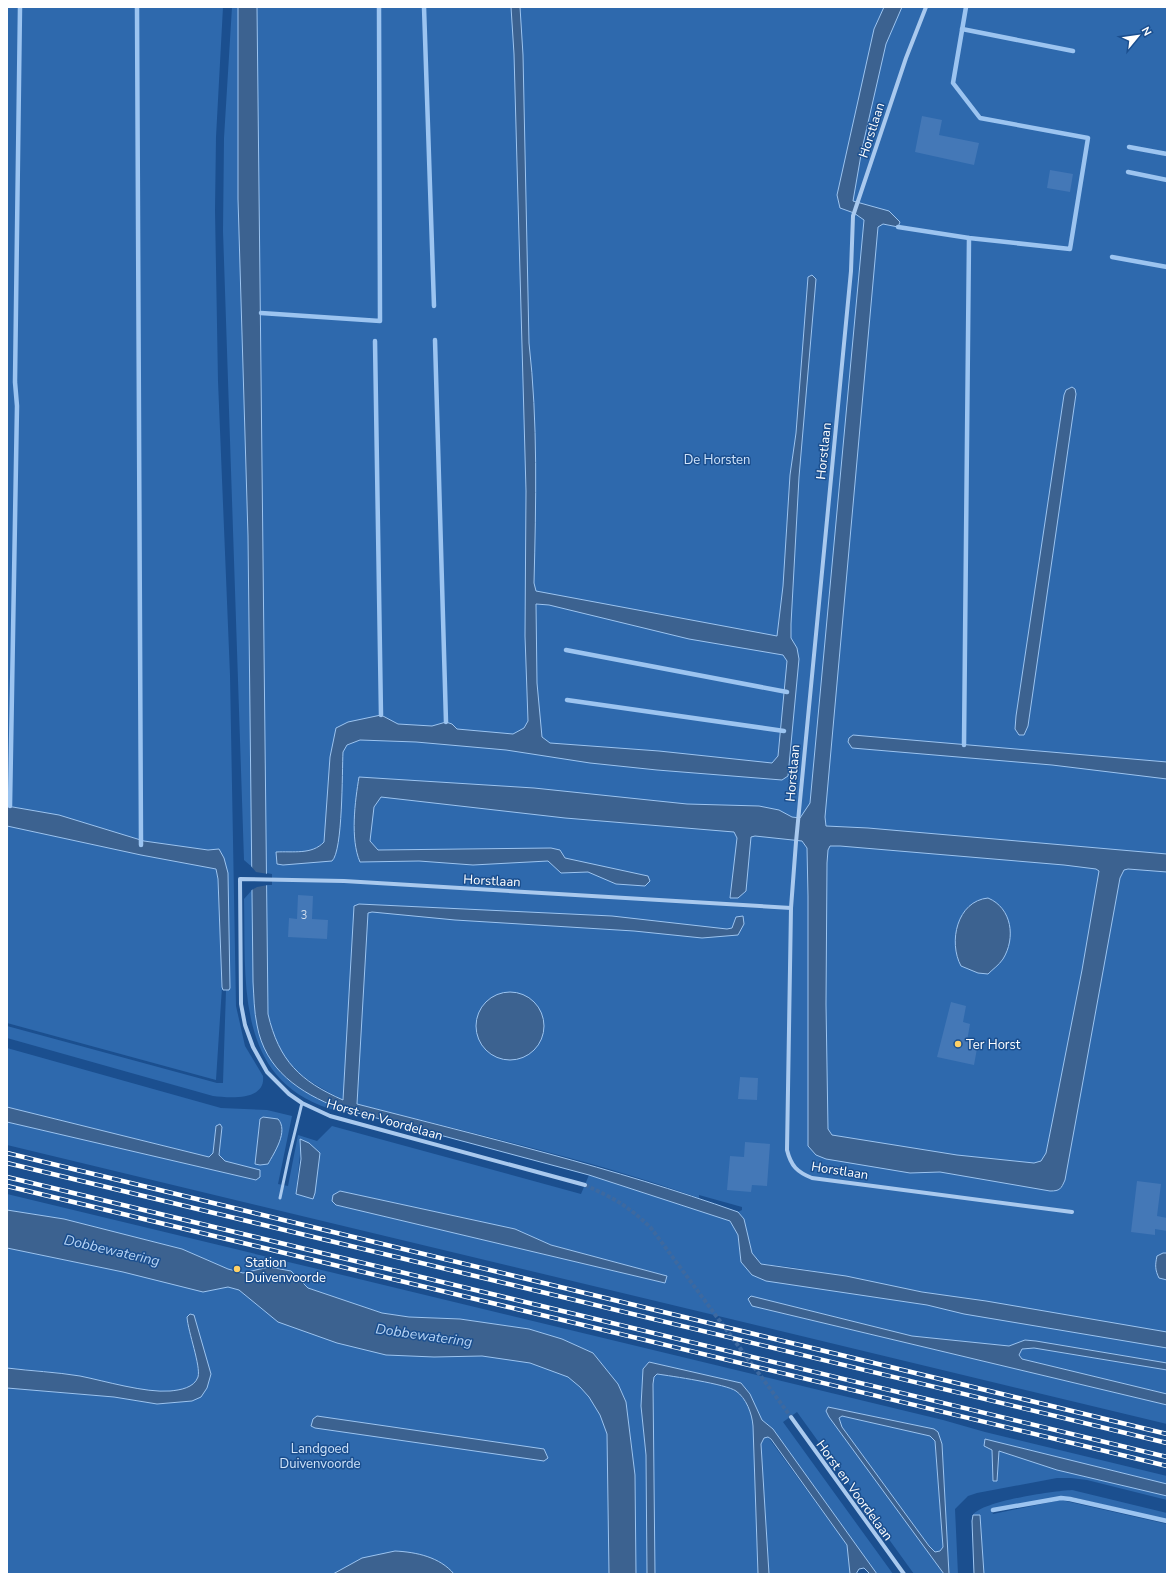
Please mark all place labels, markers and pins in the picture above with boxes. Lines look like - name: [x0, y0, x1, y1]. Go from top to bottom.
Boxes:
- place label: Ter Horst: [966, 1036, 1021, 1054]
- marker: Ter Horst: [953, 1039, 963, 1049]
- place label: Station Duivenvoorde: [245, 1254, 326, 1287]
- marker: Station Duivenvoorde: [232, 1264, 242, 1274]

